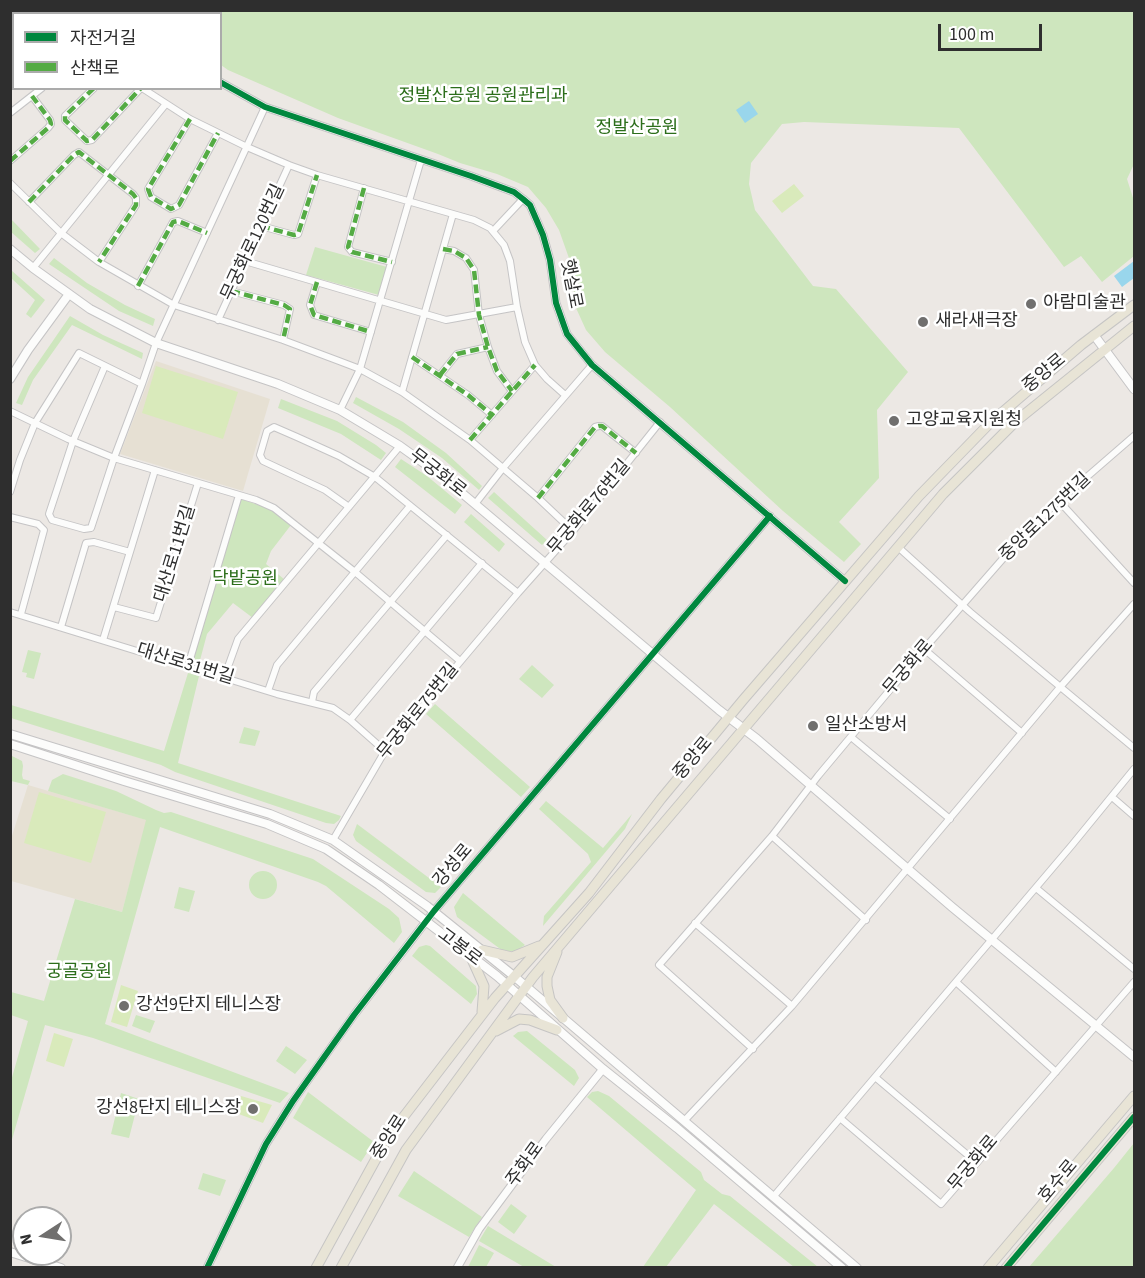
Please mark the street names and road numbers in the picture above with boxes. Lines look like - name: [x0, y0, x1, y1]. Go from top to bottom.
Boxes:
- street label: 무궁화로120번길: [218, 181, 290, 305]
- street label: 햇살로: [555, 258, 585, 310]
- street label: 중앙로: [1019, 350, 1071, 398]
- street label: 무궁화로: [404, 445, 470, 503]
- street label: 무궁화로76번길: [544, 456, 636, 560]
- street label: 중앙로1275번길: [996, 469, 1096, 567]
- street label: 대산로11번길: [151, 503, 201, 605]
- street label: 무궁화로: [879, 636, 939, 700]
- street label: 대산로31번길: [134, 640, 236, 690]
- street label: 무궁화로75번길: [374, 660, 464, 764]
- street label: 중앙로: [670, 733, 718, 785]
- street label: 강성로: [430, 840, 478, 892]
- street label: 고봉로: [433, 924, 485, 972]
- street label: 중앙로: [367, 1111, 413, 1165]
- street label: 무궁화로: [944, 1132, 1004, 1196]
- street label: 주화로: [503, 1139, 549, 1191]
- street label: 호수로: [1035, 1156, 1083, 1208]

